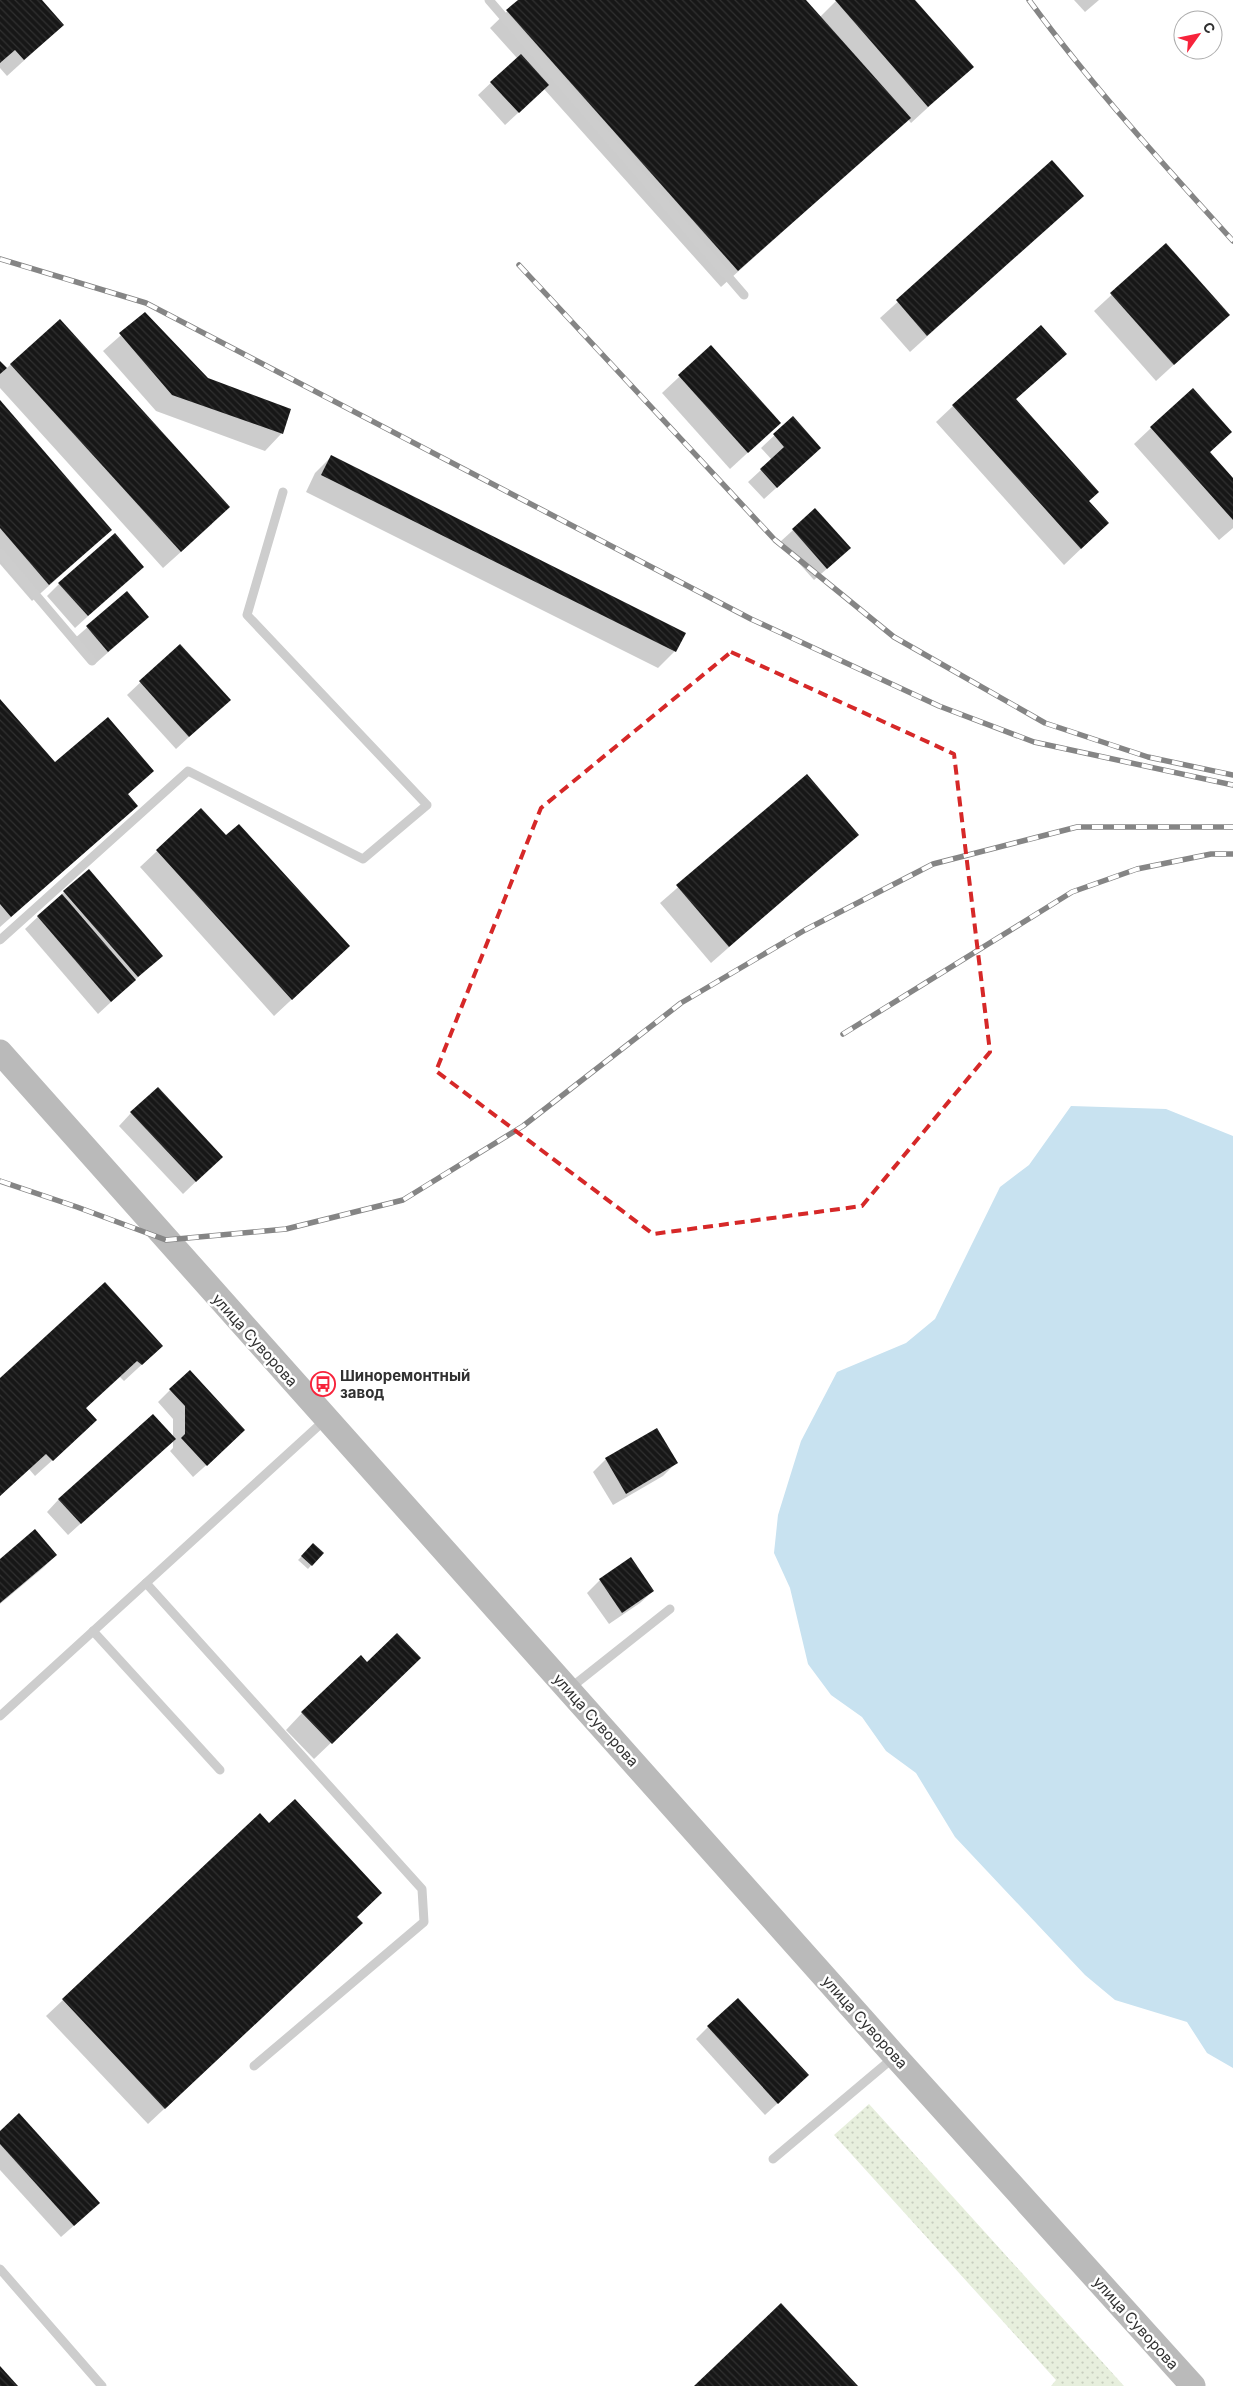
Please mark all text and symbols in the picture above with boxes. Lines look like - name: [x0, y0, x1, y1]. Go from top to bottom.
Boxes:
- north arrow: [1173, 10, 1223, 60]
- text: С: [1199, 19, 1219, 37]
- street label: улица Суворова: [208, 1290, 302, 1390]
- place label: Шиноремонтный завод: [340, 1366, 470, 1402]
- bus stop icon: Шиноремонтный завод: [310, 1371, 336, 1397]
- street label: улица Суворова: [549, 1670, 643, 1770]
- street label: улица Суворова: [818, 1972, 912, 2072]
- street label: улица Суворова: [1089, 2273, 1183, 2373]

